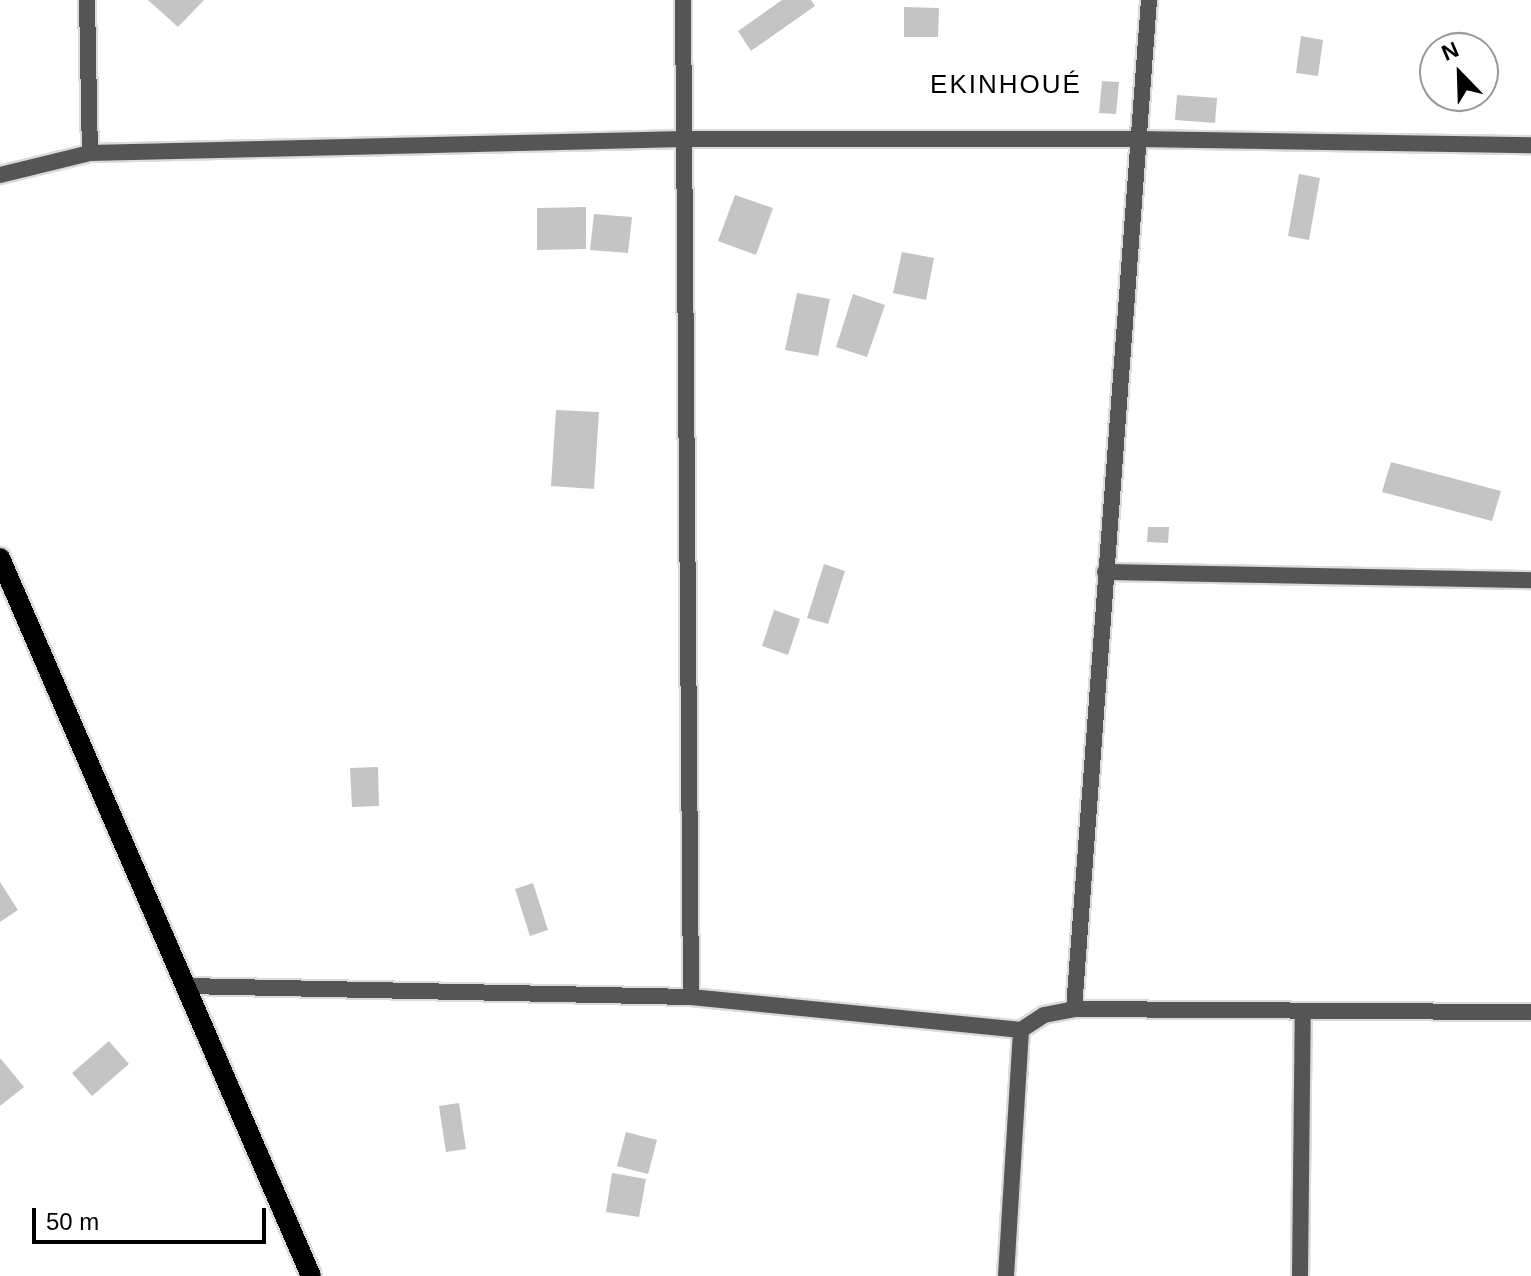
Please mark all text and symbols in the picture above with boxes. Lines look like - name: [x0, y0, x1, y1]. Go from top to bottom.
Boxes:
- north arrow: [1419, 32, 1499, 112]
- text: N: [1438, 37, 1462, 66]
- district label: EKINHOUÉ: [930, 69, 1082, 101]
- scale bar: [36, 1192, 270, 1242]
- text: 50 m: [46, 1208, 99, 1235]

